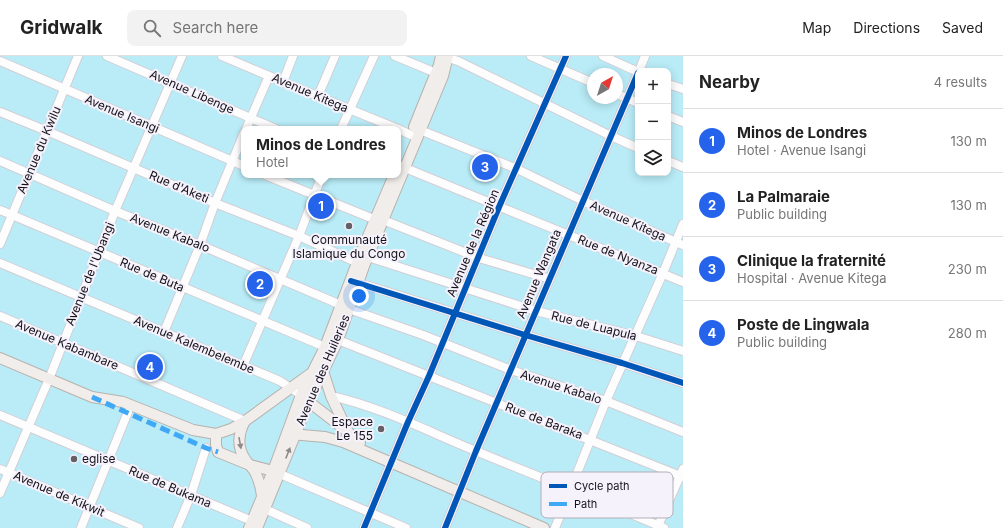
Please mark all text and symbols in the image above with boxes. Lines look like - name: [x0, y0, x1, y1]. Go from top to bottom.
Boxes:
- search box: [127, 10, 407, 46]
- text: Gridwalk: [20, 16, 103, 39]
- icon: search: [141, 17, 163, 39]
- text: Search here: [173, 18, 258, 37]
- text: Map: [802, 19, 831, 36]
- text: Directions: [853, 19, 920, 36]
- text: Saved: [942, 19, 983, 36]
- street label: Avenue Libenge: [148, 66, 237, 117]
- north arrow: [587, 68, 623, 104]
- map controls: [635, 68, 671, 176]
- button: +: [635, 68, 671, 104]
- street label: Avenue Kitega: [270, 70, 351, 115]
- text: Nearby: [699, 72, 760, 92]
- text: 4 results: [934, 74, 987, 90]
- street label: Avenue Isangi: [83, 91, 162, 136]
- street label: Avenue du Kwilu: [13, 104, 64, 196]
- button: −: [635, 104, 671, 140]
- text: Minos de Londres: [737, 123, 867, 142]
- popup: [241, 126, 401, 178]
- text: 1: [709, 133, 715, 149]
- text: 130 m: [950, 133, 987, 149]
- text: Minos de Londres: [256, 135, 386, 154]
- button: layers: [635, 140, 671, 176]
- text: Hotel · Avenue Isangi: [737, 142, 866, 158]
- pin: 3: [472, 152, 498, 182]
- text: Hotel: [256, 154, 288, 170]
- street label: Rue d'Aketi: [147, 167, 211, 206]
- street label: Avenue de la Région: [443, 187, 502, 299]
- text: La Palmaraie: [737, 187, 830, 206]
- pin: 1: [308, 191, 334, 221]
- street label: Avenue Kitega: [588, 197, 669, 244]
- text: 2: [708, 197, 716, 213]
- text: 130 m: [950, 197, 987, 213]
- text: Public building: [737, 206, 827, 222]
- street label: Avenue Kabalo: [128, 210, 212, 255]
- street label: Avenue de l'Ubangi: [62, 220, 117, 328]
- marker: Communauté Islamique du Congo: [344, 221, 354, 231]
- street label: Avenue Wangata: [513, 227, 564, 321]
- street label: Rue de Nyanza: [576, 231, 661, 278]
- place label: Communauté Islamique du Congo: [293, 232, 405, 261]
- text: Clinique la fraternité: [737, 251, 886, 270]
- street label: Rue de Buta: [118, 254, 187, 295]
- text: 3: [708, 261, 716, 277]
- text: 230 m: [948, 261, 987, 277]
- pin: 2: [247, 269, 273, 299]
- text: Hospital · Avenue Kitega: [737, 270, 887, 286]
- your location: [349, 286, 369, 306]
- street label: Rue de Luapula: [550, 308, 638, 343]
- street label: Avenue Kalembelembe: [132, 312, 257, 377]
- street label: Avenue des Huileries: [292, 312, 353, 428]
- text: Poste de Lingwala: [737, 315, 870, 334]
- street label: Avenue Kabambare: [13, 316, 121, 373]
- text: 4: [708, 325, 716, 341]
- text: 280 m: [948, 325, 987, 341]
- text: Public building: [737, 334, 827, 350]
- pin: 4: [137, 352, 163, 382]
- street label: Avenue Kabalo: [519, 366, 604, 407]
- street label: Rue de Baraka: [503, 399, 585, 442]
- place label: Espace Le 155: [331, 414, 373, 443]
- marker: Espace Le 155: [376, 424, 386, 434]
- one-way arrow: [237, 437, 243, 450]
- one-way arrow: [286, 447, 292, 459]
- place label: eglise: [82, 451, 116, 466]
- marker: eglise: [69, 454, 79, 464]
- street label: Rue de Bukama: [127, 462, 214, 511]
- street label: Avenue de Kikwit: [11, 468, 107, 520]
- legend: [541, 472, 673, 518]
- text: Cycle path: [574, 479, 630, 493]
- text: Path: [574, 497, 597, 511]

